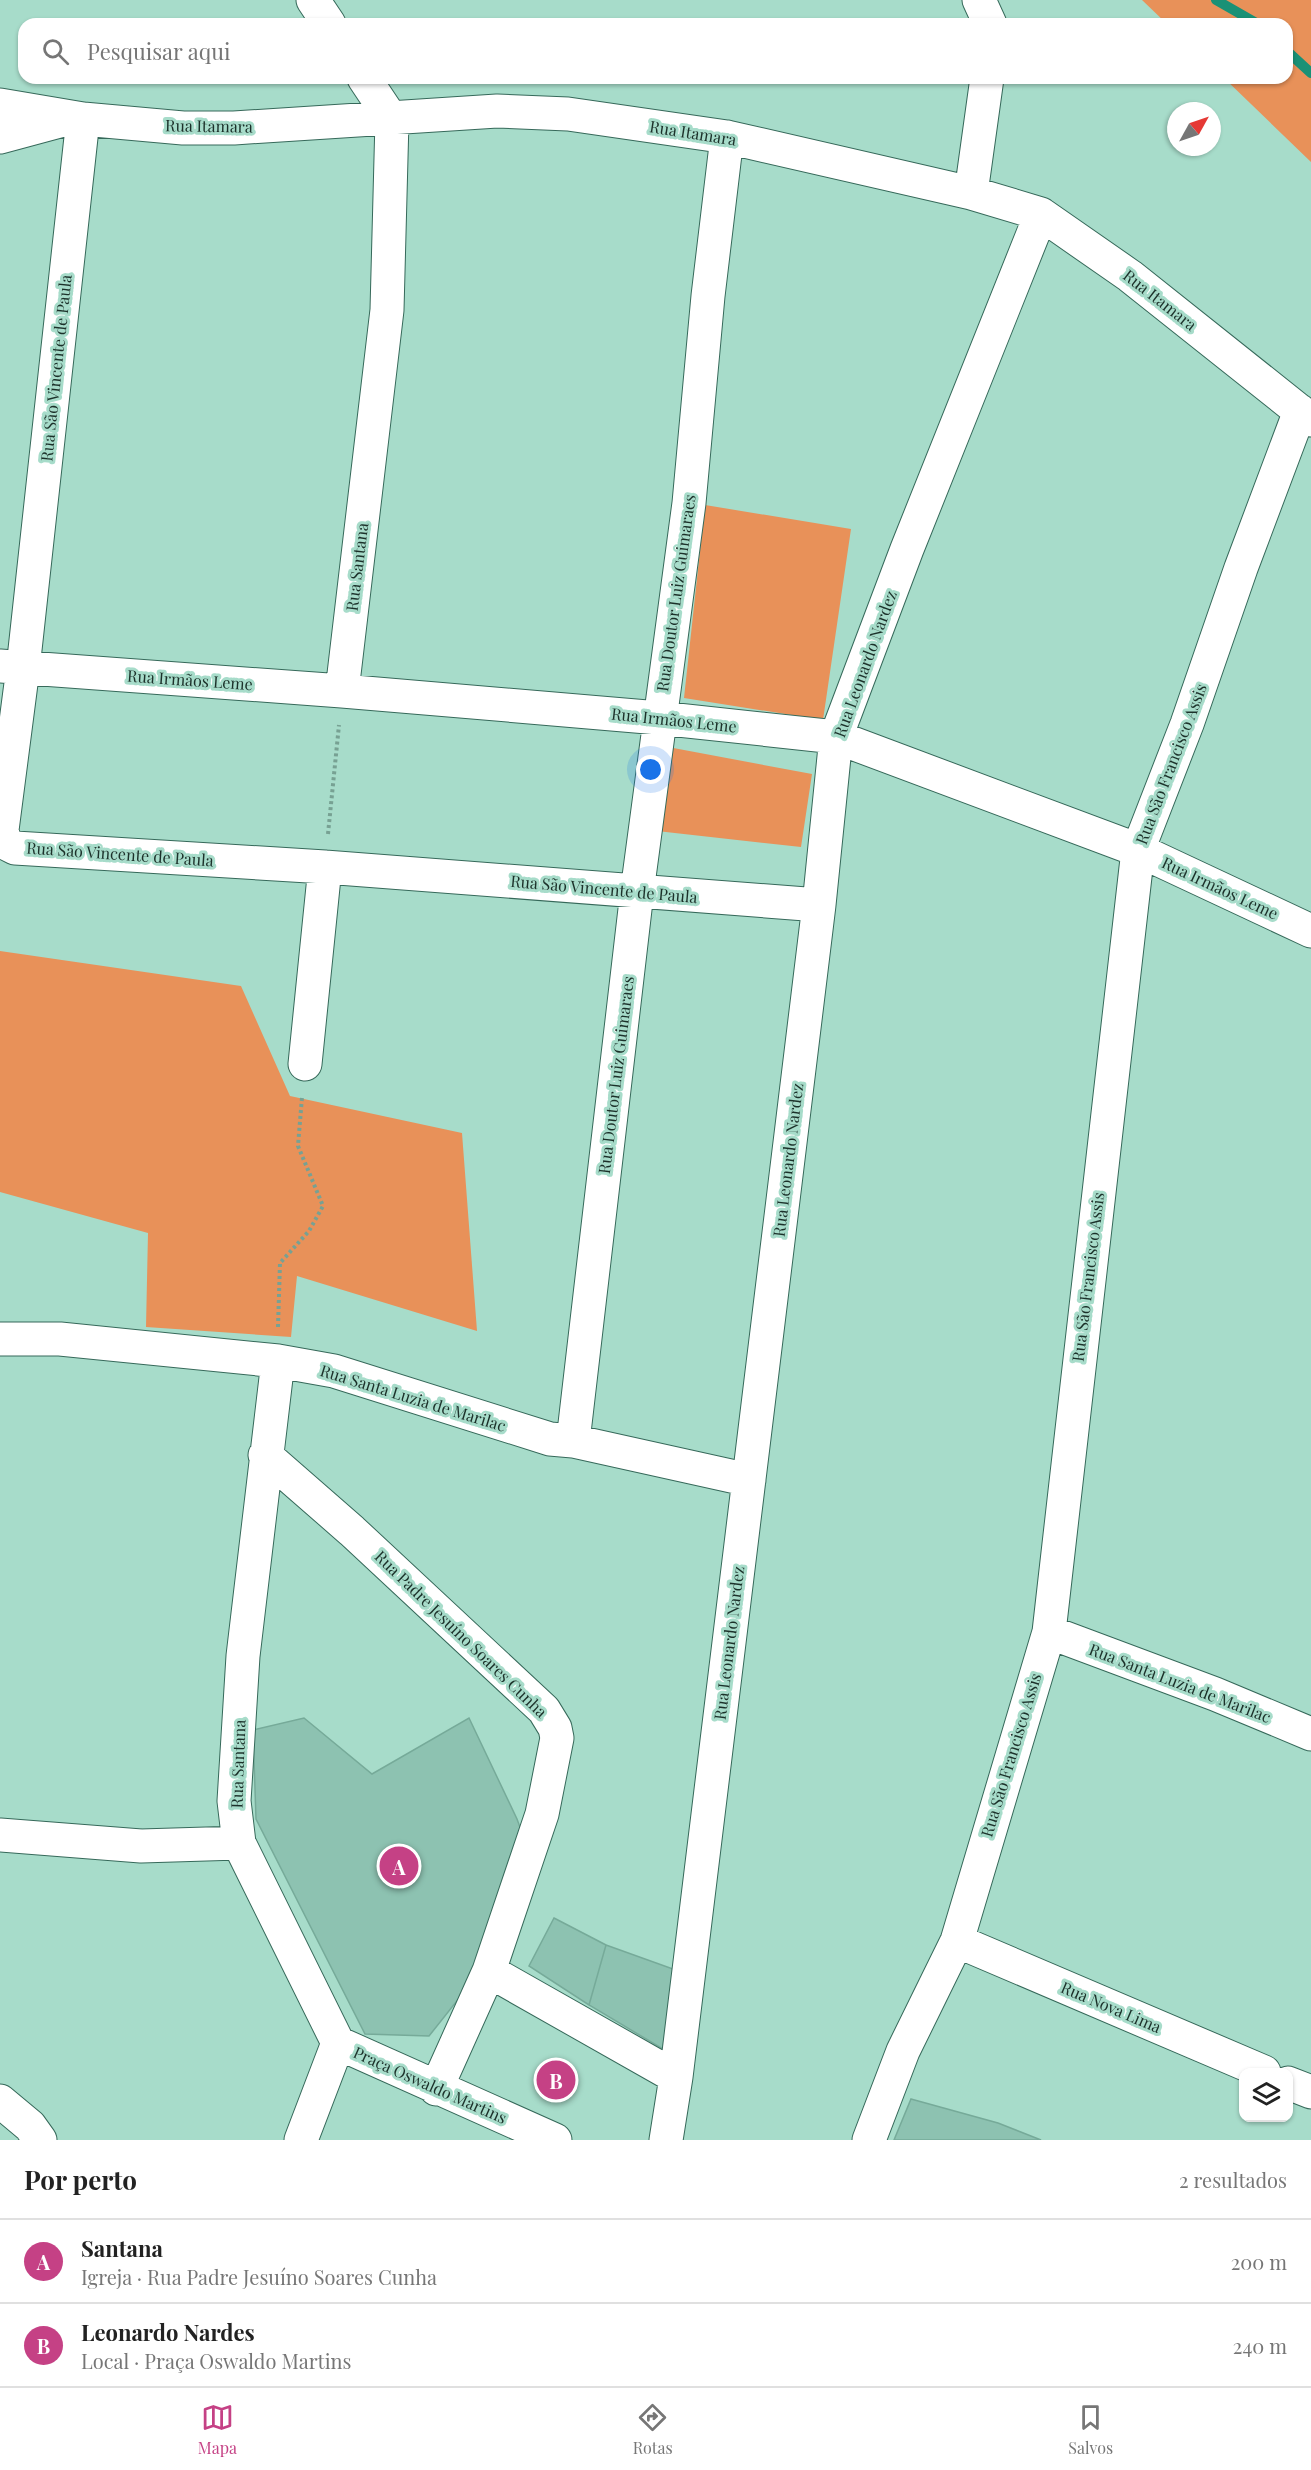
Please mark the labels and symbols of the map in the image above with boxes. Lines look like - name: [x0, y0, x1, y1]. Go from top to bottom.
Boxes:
- north arrow: [1167, 102, 1221, 156]
- street label: Rua Itamara: [165, 114, 253, 137]
- street label: Rua Itamara: [648, 115, 738, 150]
- street label: Rua Itamara: [1119, 264, 1201, 335]
- street label: Rua São Vincente de Paula: [35, 273, 76, 462]
- street label: Rua Doutor Luiz Guimaraes: [651, 493, 700, 693]
- street label: Rua Santana: [341, 522, 372, 612]
- street label: Rua Leonardo Nardez: [828, 587, 901, 740]
- street label: Rua Irmãos Leme: [127, 665, 254, 694]
- street label: Rua São Francisco Assis: [1130, 681, 1211, 847]
- street label: Rua Irmãos Leme: [610, 702, 738, 737]
- your location: [636, 755, 665, 784]
- street label: Rua São Vincente de Paula: [26, 836, 214, 871]
- street label: Rua Irmãos Leme: [1159, 851, 1282, 924]
- street label: Rua São Vincente de Paula: [510, 870, 698, 907]
- street label: Rua Doutor Luiz Guimaraes: [593, 975, 638, 1175]
- street label: Rua Leonardo Nardez: [768, 1081, 807, 1238]
- street label: Rua São Francisco Assis: [1067, 1191, 1108, 1363]
- street label: Rua Santa Luzia de Marilac: [318, 1359, 509, 1436]
- street label: Rua Padre Jesuíno Soares Cunha: [371, 1546, 552, 1722]
- street label: Rua Leonardo Nardez: [709, 1564, 748, 1721]
- street label: Rua Santa Luzia de Marilac: [1086, 1638, 1274, 1727]
- street label: Rua São Francisco Assis: [976, 1670, 1045, 1839]
- street label: Rua Santana: [225, 1719, 250, 1809]
- pin: A: [380, 1844, 418, 1888]
- street label: Rua Nova Lima: [1058, 1976, 1164, 2037]
- street label: Praça Oswaldo Martins: [350, 2041, 510, 2128]
- pin: B: [536, 2058, 576, 2102]

